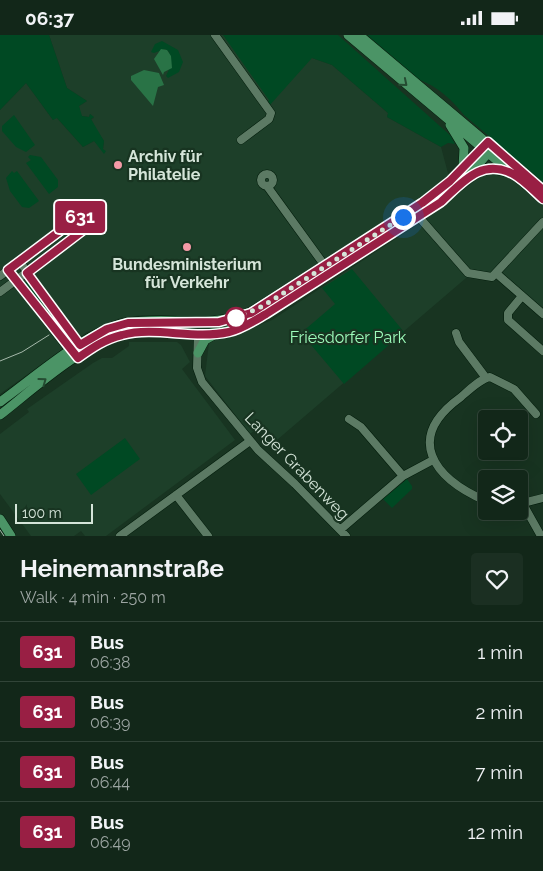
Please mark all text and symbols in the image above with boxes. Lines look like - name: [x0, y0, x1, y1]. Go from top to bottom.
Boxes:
- text: 06:37: [25, 7, 74, 29]
- one-way arrow: [398, 77, 407, 86]
- place label: Archiv für Philatelie: [128, 147, 202, 184]
- marker: Archiv für Philatelie: [112, 159, 124, 171]
- line badge: 631: [51, 201, 109, 233]
- your location: [391, 205, 416, 230]
- text: 631: [65, 206, 95, 227]
- marker: Bundesministerium für Verkehr: [181, 241, 193, 253]
- place label: Bundesministerium für Verkehr: [112, 255, 262, 292]
- unlabelled marker: [225, 307, 247, 329]
- park label: Friesdorfer Park: [290, 328, 407, 347]
- one-way arrow: [37, 379, 46, 387]
- street label: Langer Grabenweg: [241, 408, 353, 524]
- map controls: [478, 410, 528, 520]
- button: locate: [478, 410, 528, 460]
- button: layers: [478, 470, 528, 520]
- scale bar: [15, 501, 92, 524]
- text: 100 m: [22, 505, 62, 521]
- button: heart: [471, 553, 523, 605]
- text: Heinemannstraße: [20, 554, 224, 583]
- text: Walk · 4 min · 250 m: [20, 588, 166, 607]
- text: Bus: [90, 631, 124, 653]
- text: 631: [33, 641, 62, 662]
- text: 1 min: [477, 641, 523, 663]
- text: 06:38: [90, 653, 130, 672]
- text: Bus: [90, 691, 124, 713]
- text: 631: [33, 701, 62, 722]
- text: 2 min: [476, 701, 523, 723]
- text: 06:39: [90, 713, 130, 732]
- text: Bus: [90, 751, 124, 773]
- text: 631: [33, 761, 62, 782]
- text: 7 min: [475, 761, 523, 783]
- text: 06:44: [90, 773, 130, 792]
- text: Bus: [90, 811, 124, 833]
- text: 631: [33, 821, 62, 842]
- text: 12 min: [467, 821, 523, 843]
- text: 06:49: [90, 833, 131, 852]

